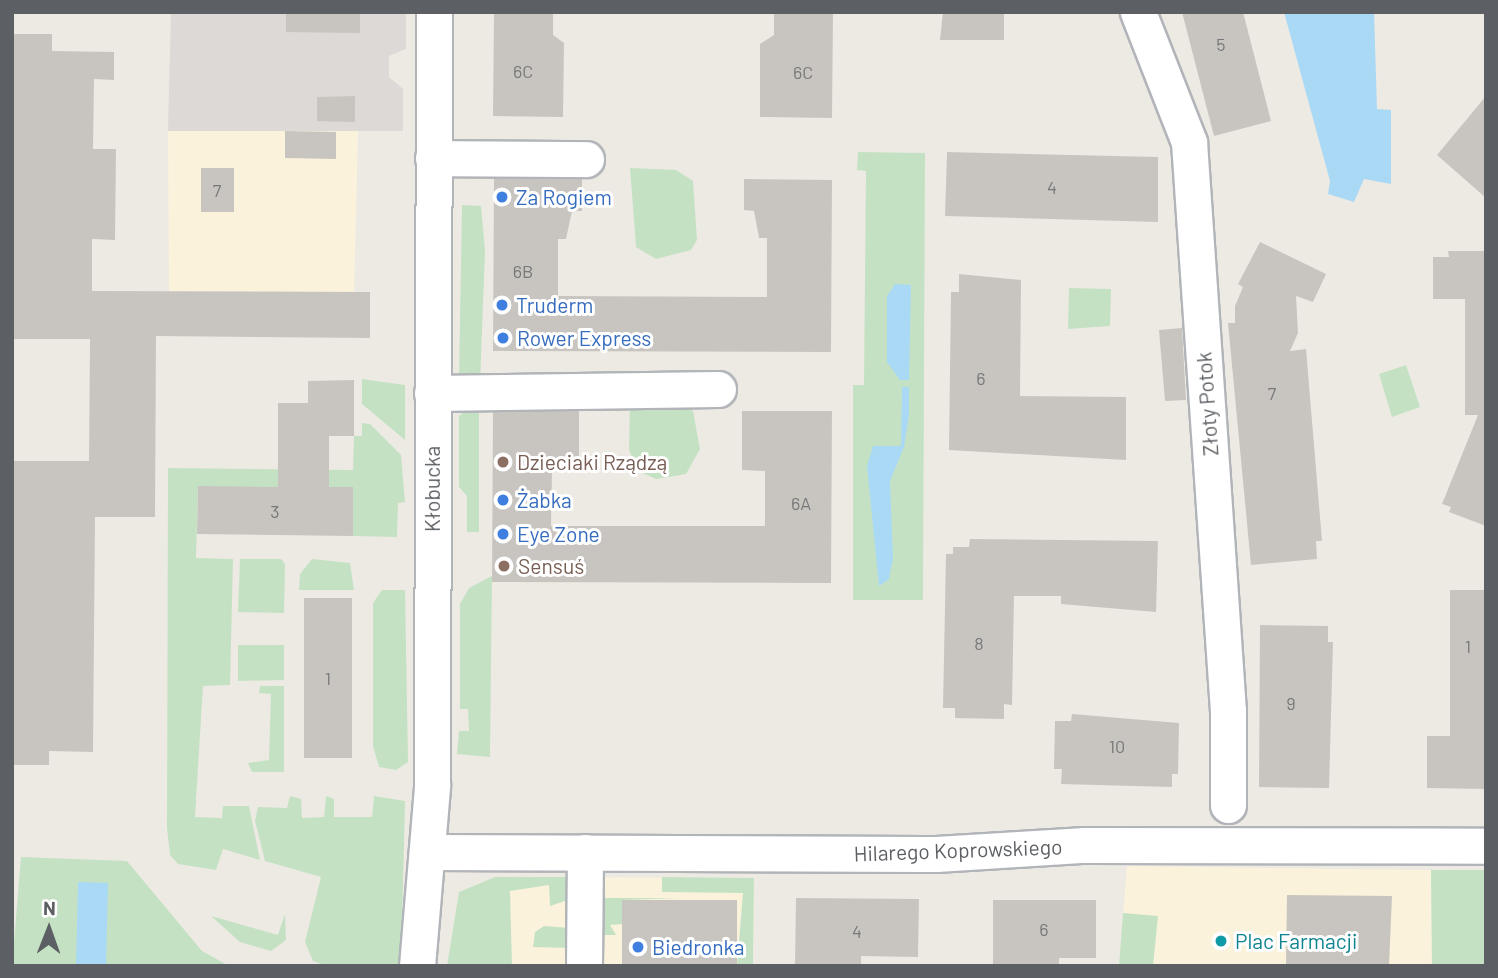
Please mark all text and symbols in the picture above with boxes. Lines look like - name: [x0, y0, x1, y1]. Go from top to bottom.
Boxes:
- house number: 5: [1216, 33, 1226, 55]
- house number: 6C: [513, 60, 533, 82]
- house number: 6C: [793, 61, 813, 83]
- house number: 4: [1047, 176, 1057, 198]
- house number: 7: [213, 179, 221, 201]
- place label: Za Rogiem: [516, 184, 612, 210]
- marker: Za Rogiem: [494, 189, 510, 205]
- house number: 6B: [513, 260, 533, 282]
- place label: Truderm: [516, 292, 593, 318]
- marker: Truderm: [494, 297, 510, 313]
- place label: Rower Express: [517, 325, 651, 351]
- marker: Rower Express: [495, 330, 511, 346]
- street label: Złoty Potok: [1191, 351, 1223, 457]
- house number: 6: [976, 367, 986, 389]
- house number: 7: [1268, 382, 1276, 404]
- street label: Kłobucka: [419, 446, 445, 532]
- place label: Dzieciaki Rządzą: [517, 449, 667, 475]
- marker: Dzieciaki Rządzą: [495, 454, 511, 470]
- place label: Żabka: [517, 487, 572, 513]
- marker: Żabka: [495, 492, 511, 508]
- house number: 6A: [791, 492, 811, 514]
- house number: 3: [270, 500, 280, 522]
- place label: Eye Zone: [517, 521, 600, 547]
- marker: Eye Zone: [495, 526, 511, 542]
- place label: Sensuś: [518, 553, 584, 579]
- marker: Sensuś: [496, 558, 512, 574]
- house number: 8: [974, 632, 984, 654]
- house number: 1: [1465, 635, 1471, 657]
- house number: 1: [325, 667, 331, 689]
- house number: 9: [1286, 692, 1296, 714]
- house number: 10: [1109, 735, 1125, 757]
- street label: Hilarego Koprowskiego: [853, 834, 1063, 866]
- north arrow: [14, 894, 84, 964]
- text: N: [43, 896, 56, 919]
- house number: 6: [1039, 918, 1049, 940]
- house number: 4: [852, 920, 862, 942]
- place label: Plac Farmacji: [1235, 928, 1357, 954]
- marker: Plac Farmacji: [1213, 933, 1229, 949]
- place label: Biedronka: [652, 934, 745, 960]
- marker: Biedronka: [630, 939, 646, 955]

